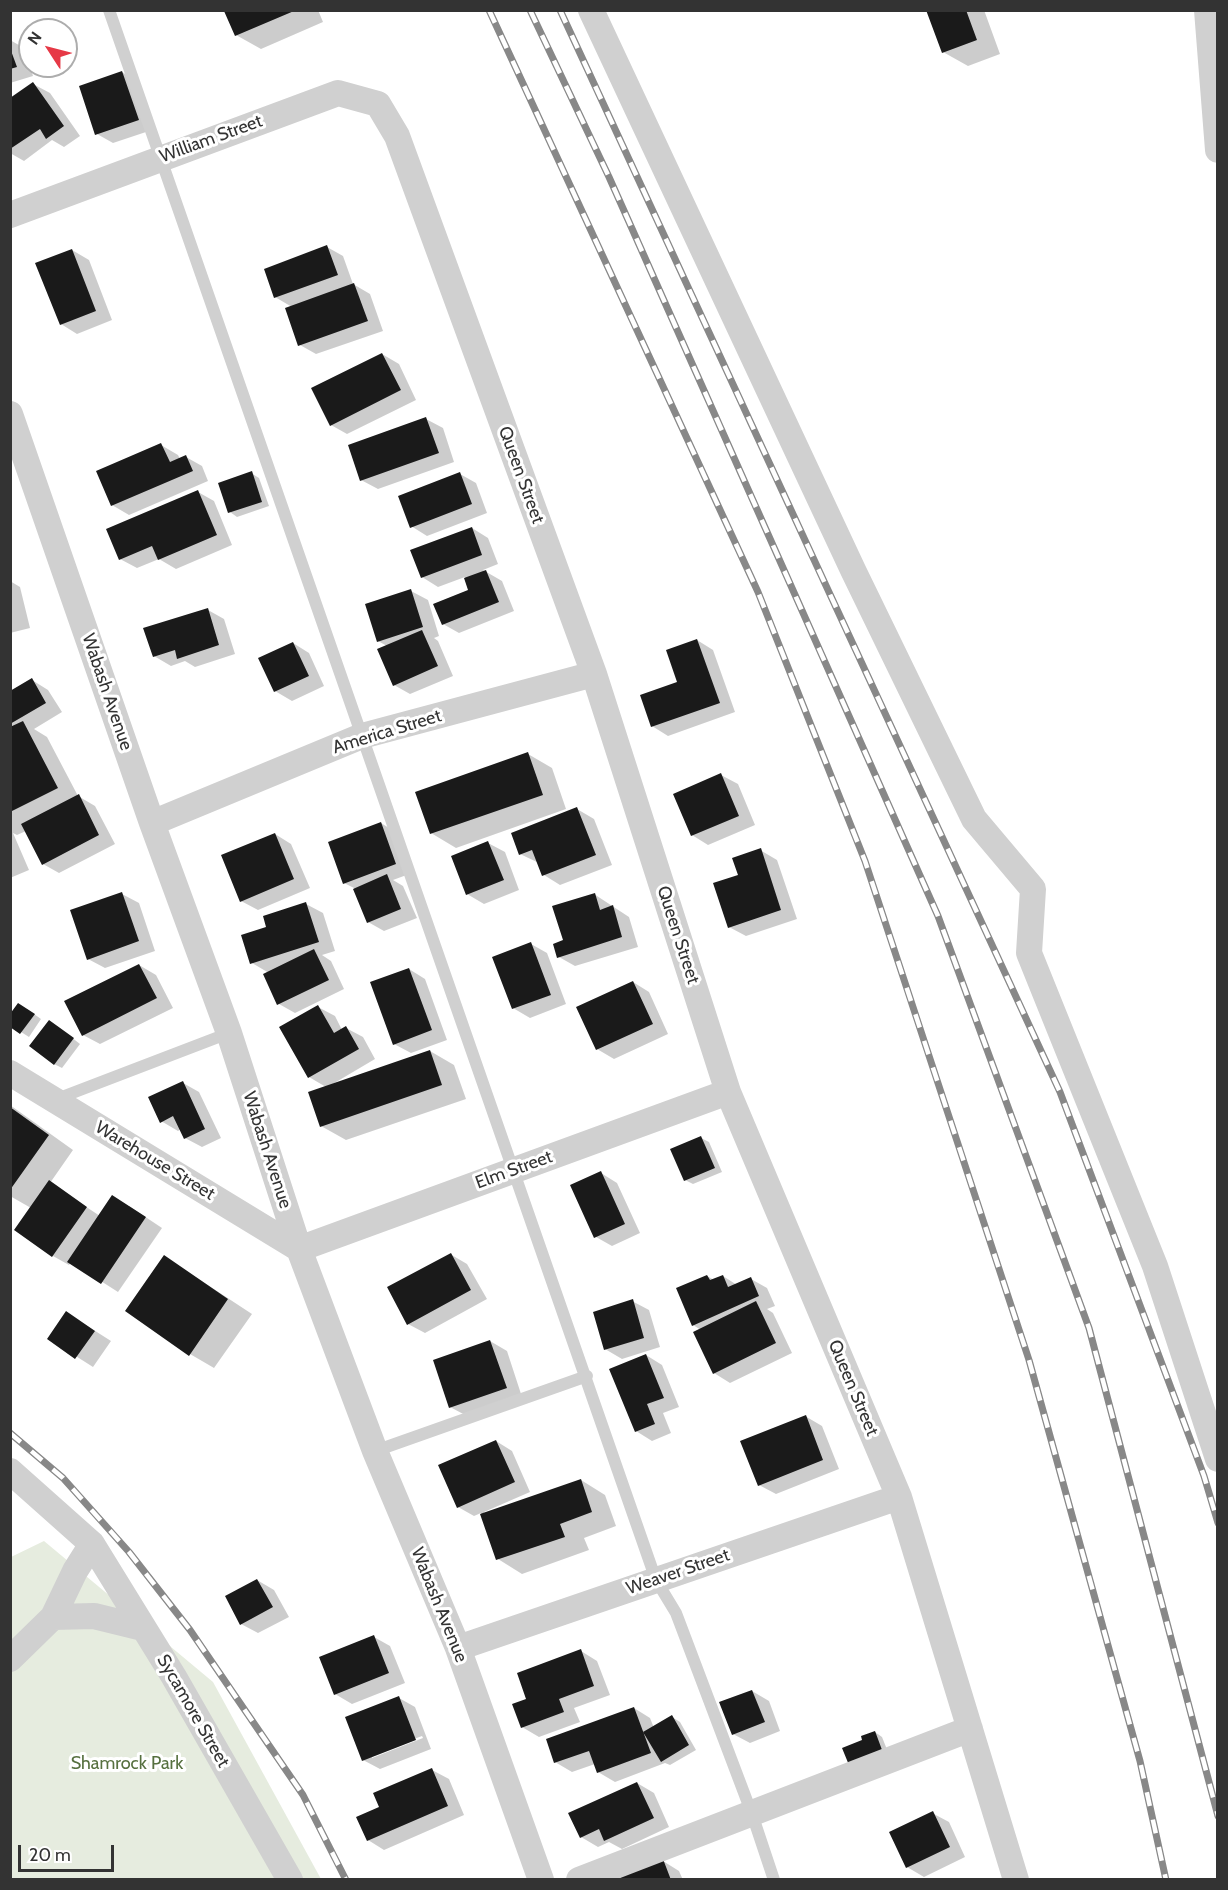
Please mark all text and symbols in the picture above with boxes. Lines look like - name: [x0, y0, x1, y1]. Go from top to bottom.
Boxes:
- north arrow: [18, 18, 78, 78]
- text: N: [24, 28, 46, 48]
- street label: William Street: [157, 110, 265, 168]
- street label: Queen Street: [493, 423, 549, 527]
- street label: Wabash Avenue: [77, 631, 137, 753]
- street label: America Street: [330, 705, 444, 759]
- street label: Queen Street: [652, 883, 704, 987]
- street label: Wabash Avenue: [238, 1089, 296, 1211]
- street label: Warehouse Street: [91, 1117, 219, 1205]
- street label: Elm Street: [473, 1146, 555, 1194]
- street label: Queen Street: [823, 1337, 883, 1439]
- street label: Wabash Avenue: [406, 1544, 472, 1666]
- street label: Weaver Street: [624, 1544, 732, 1600]
- street label: Sycamore Street: [152, 1651, 234, 1771]
- park label: Shamrock Park: [71, 1753, 183, 1775]
- scale bar: [21, 1833, 117, 1871]
- text: 20 m: [29, 1844, 71, 1866]

